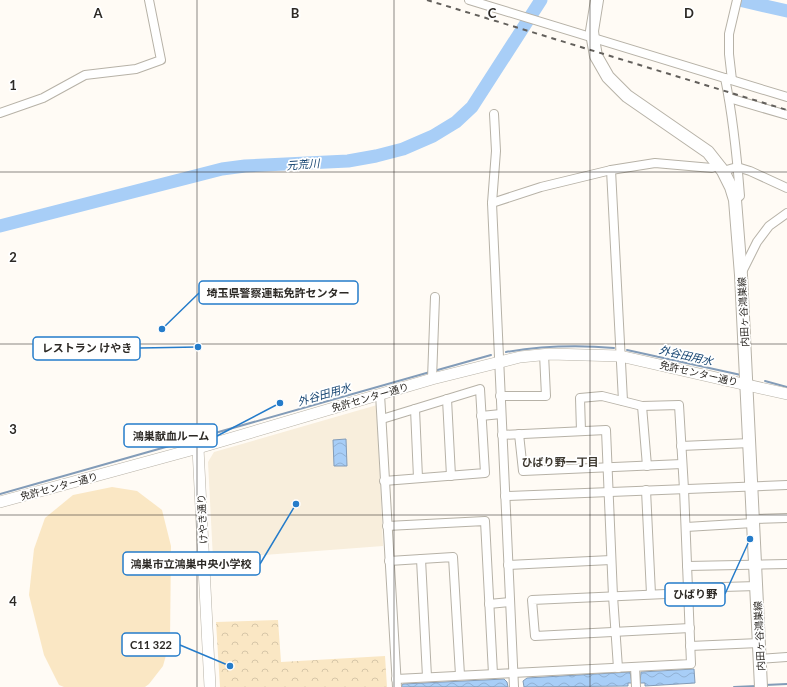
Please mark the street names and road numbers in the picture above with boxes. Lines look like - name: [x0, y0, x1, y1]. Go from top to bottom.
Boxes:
- street label: 内田ヶ谷鴻巣線: [735, 277, 751, 347]
- street label: 免許センター通り: [659, 358, 739, 388]
- street label: 免許センター通り: [330, 380, 410, 414]
- street label: 免許センター通り: [19, 470, 99, 502]
- street label: けやき通り: [195, 494, 209, 544]
- street label: 内田ヶ谷鴻巣線: [751, 601, 767, 671]

